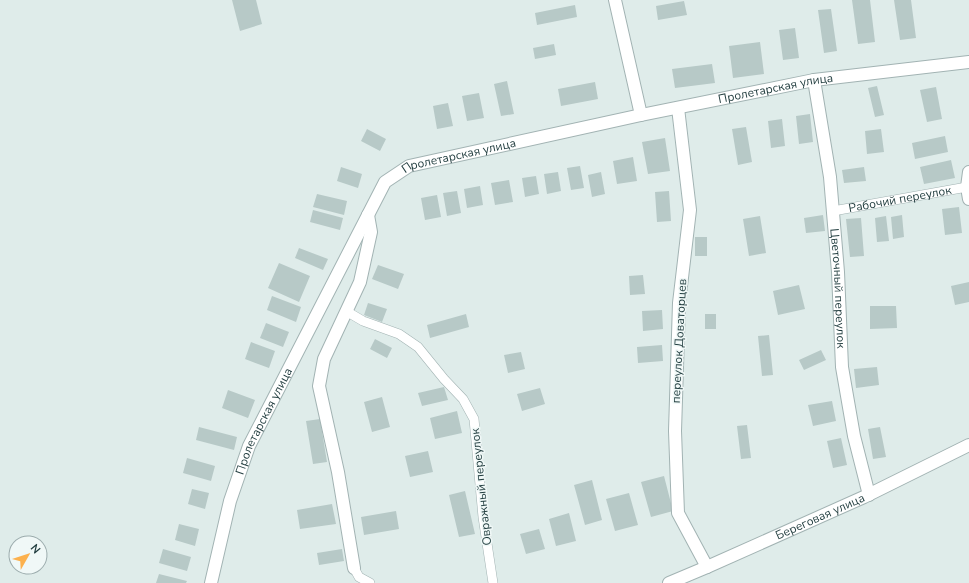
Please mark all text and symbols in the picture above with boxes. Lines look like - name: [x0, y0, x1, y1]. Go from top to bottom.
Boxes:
- street label: Пролетарская улица: [717, 70, 834, 107]
- street label: Пролетарская улица: [398, 135, 517, 177]
- street label: Рабочий переулок: [847, 182, 953, 216]
- street label: Цветочный переулок: [826, 228, 849, 349]
- street label: переулок Доваторцев: [668, 278, 690, 404]
- street label: Пролетарская улица: [232, 365, 296, 477]
- street label: Овражный переулок: [467, 427, 495, 546]
- street label: Береговая улица: [773, 490, 867, 543]
- north arrow: [8, 535, 48, 575]
- text: N: [27, 541, 44, 557]

